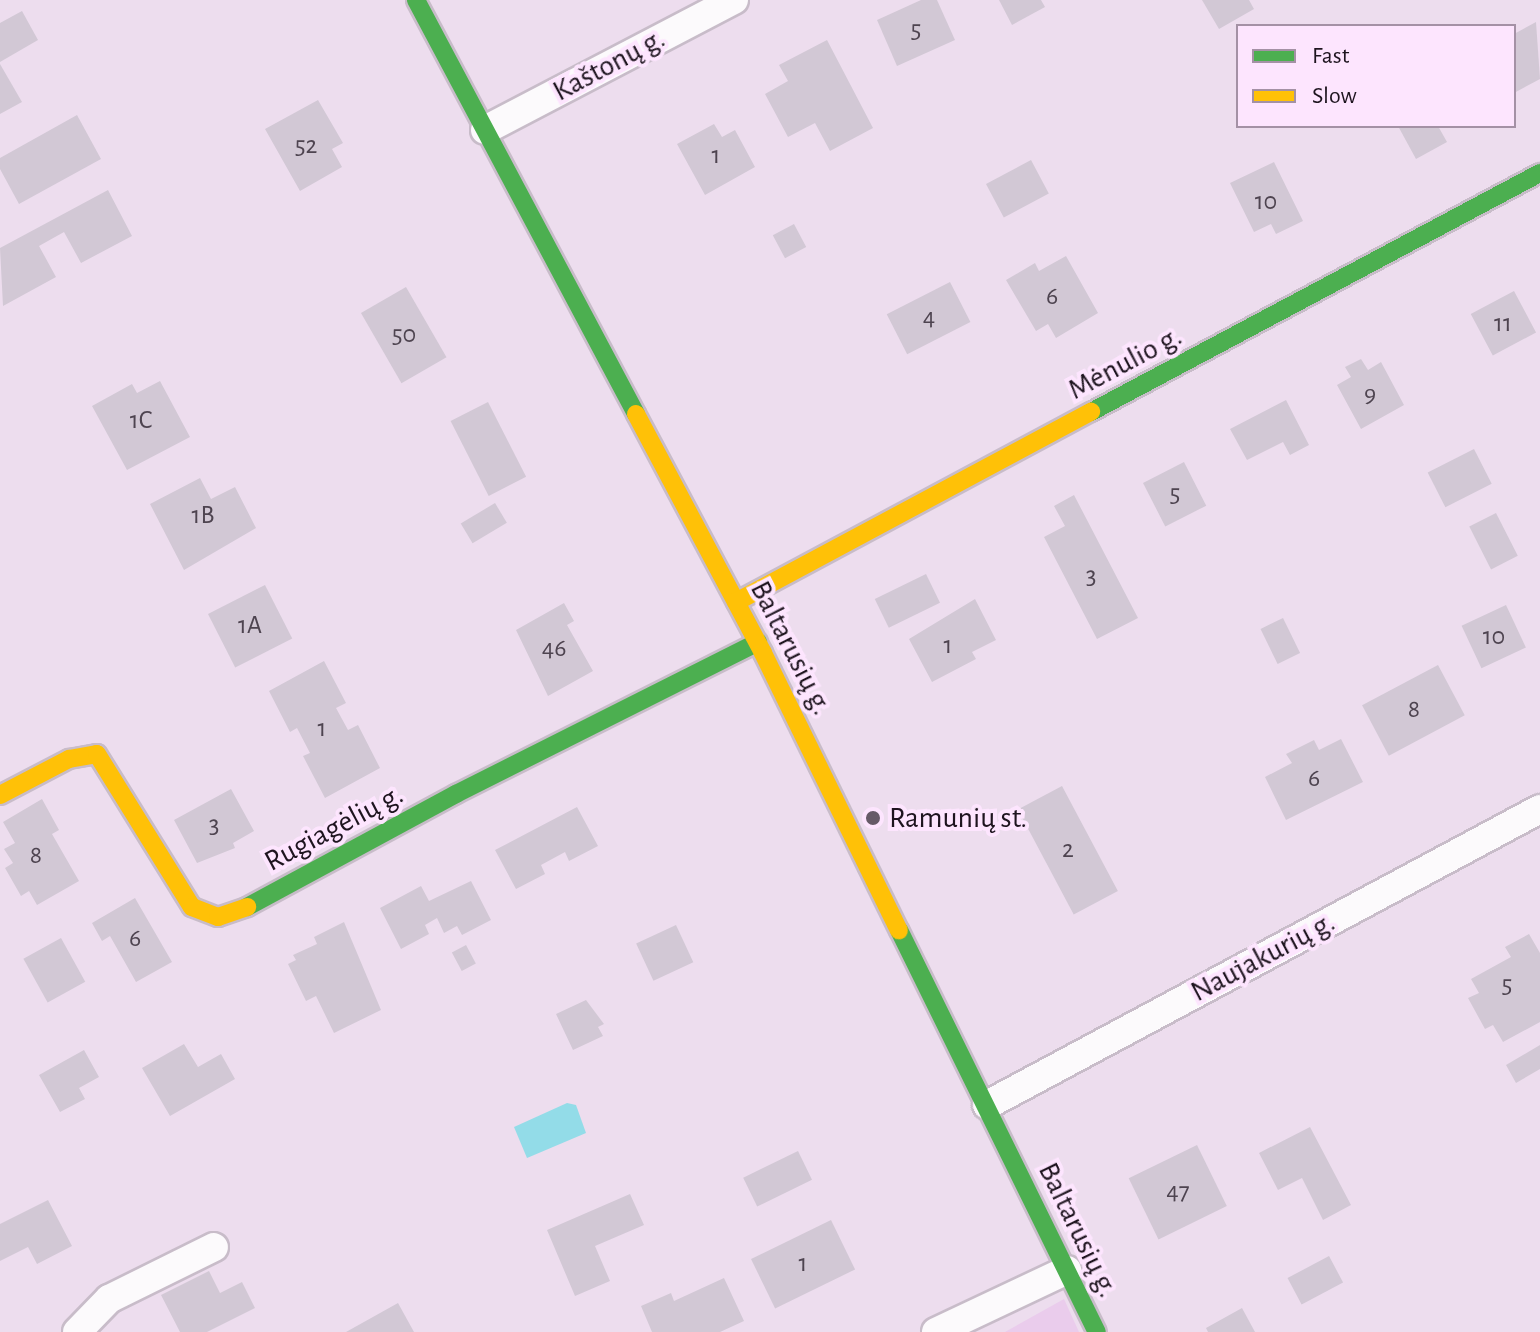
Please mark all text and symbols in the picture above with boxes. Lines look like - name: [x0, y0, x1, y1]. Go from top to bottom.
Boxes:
- house number: 5: [911, 14, 921, 46]
- street label: Kaštonų g.: [547, 21, 671, 109]
- legend: [1236, 24, 1516, 128]
- text: Fast: [1312, 44, 1349, 68]
- text: Slow: [1312, 84, 1357, 108]
- house number: 52: [295, 130, 317, 162]
- house number: 1: [712, 140, 720, 172]
- house number: 10: [1255, 186, 1277, 218]
- house number: 6: [1046, 281, 1058, 313]
- house number: 4: [923, 302, 935, 334]
- house number: 11: [1494, 308, 1512, 340]
- street label: Mėnulio g.: [1062, 318, 1188, 408]
- house number: 50: [392, 319, 416, 351]
- house number: 9: [1364, 379, 1376, 411]
- house number: 1C: [130, 405, 152, 437]
- house number: 5: [1170, 478, 1180, 510]
- house number: 1B: [192, 500, 214, 532]
- house number: 3: [1086, 561, 1096, 593]
- street label: Baltarusių g.: [742, 575, 840, 721]
- house number: 1A: [238, 610, 262, 642]
- house number: 10: [1483, 621, 1505, 653]
- house number: 1: [944, 630, 952, 662]
- house number: 46: [542, 633, 566, 665]
- house number: 8: [1408, 694, 1420, 726]
- house number: 1: [318, 713, 326, 745]
- house number: 6: [1308, 763, 1320, 795]
- street label: Rugiagėlių g.: [258, 776, 410, 880]
- place label: Ramunių st.: [889, 800, 1027, 836]
- marker: Ramunių st.: [864, 809, 882, 827]
- house number: 3: [209, 810, 219, 842]
- house number: 2: [1062, 834, 1074, 866]
- house number: 8: [30, 840, 42, 872]
- street label: Naujakurių g.: [1185, 904, 1341, 1010]
- house number: 6: [129, 923, 141, 955]
- house number: 5: [1502, 969, 1512, 1001]
- street label: Baltarusių g.: [1030, 1157, 1126, 1303]
- house number: 47: [1166, 1176, 1190, 1208]
- house number: 1: [799, 1248, 807, 1280]

